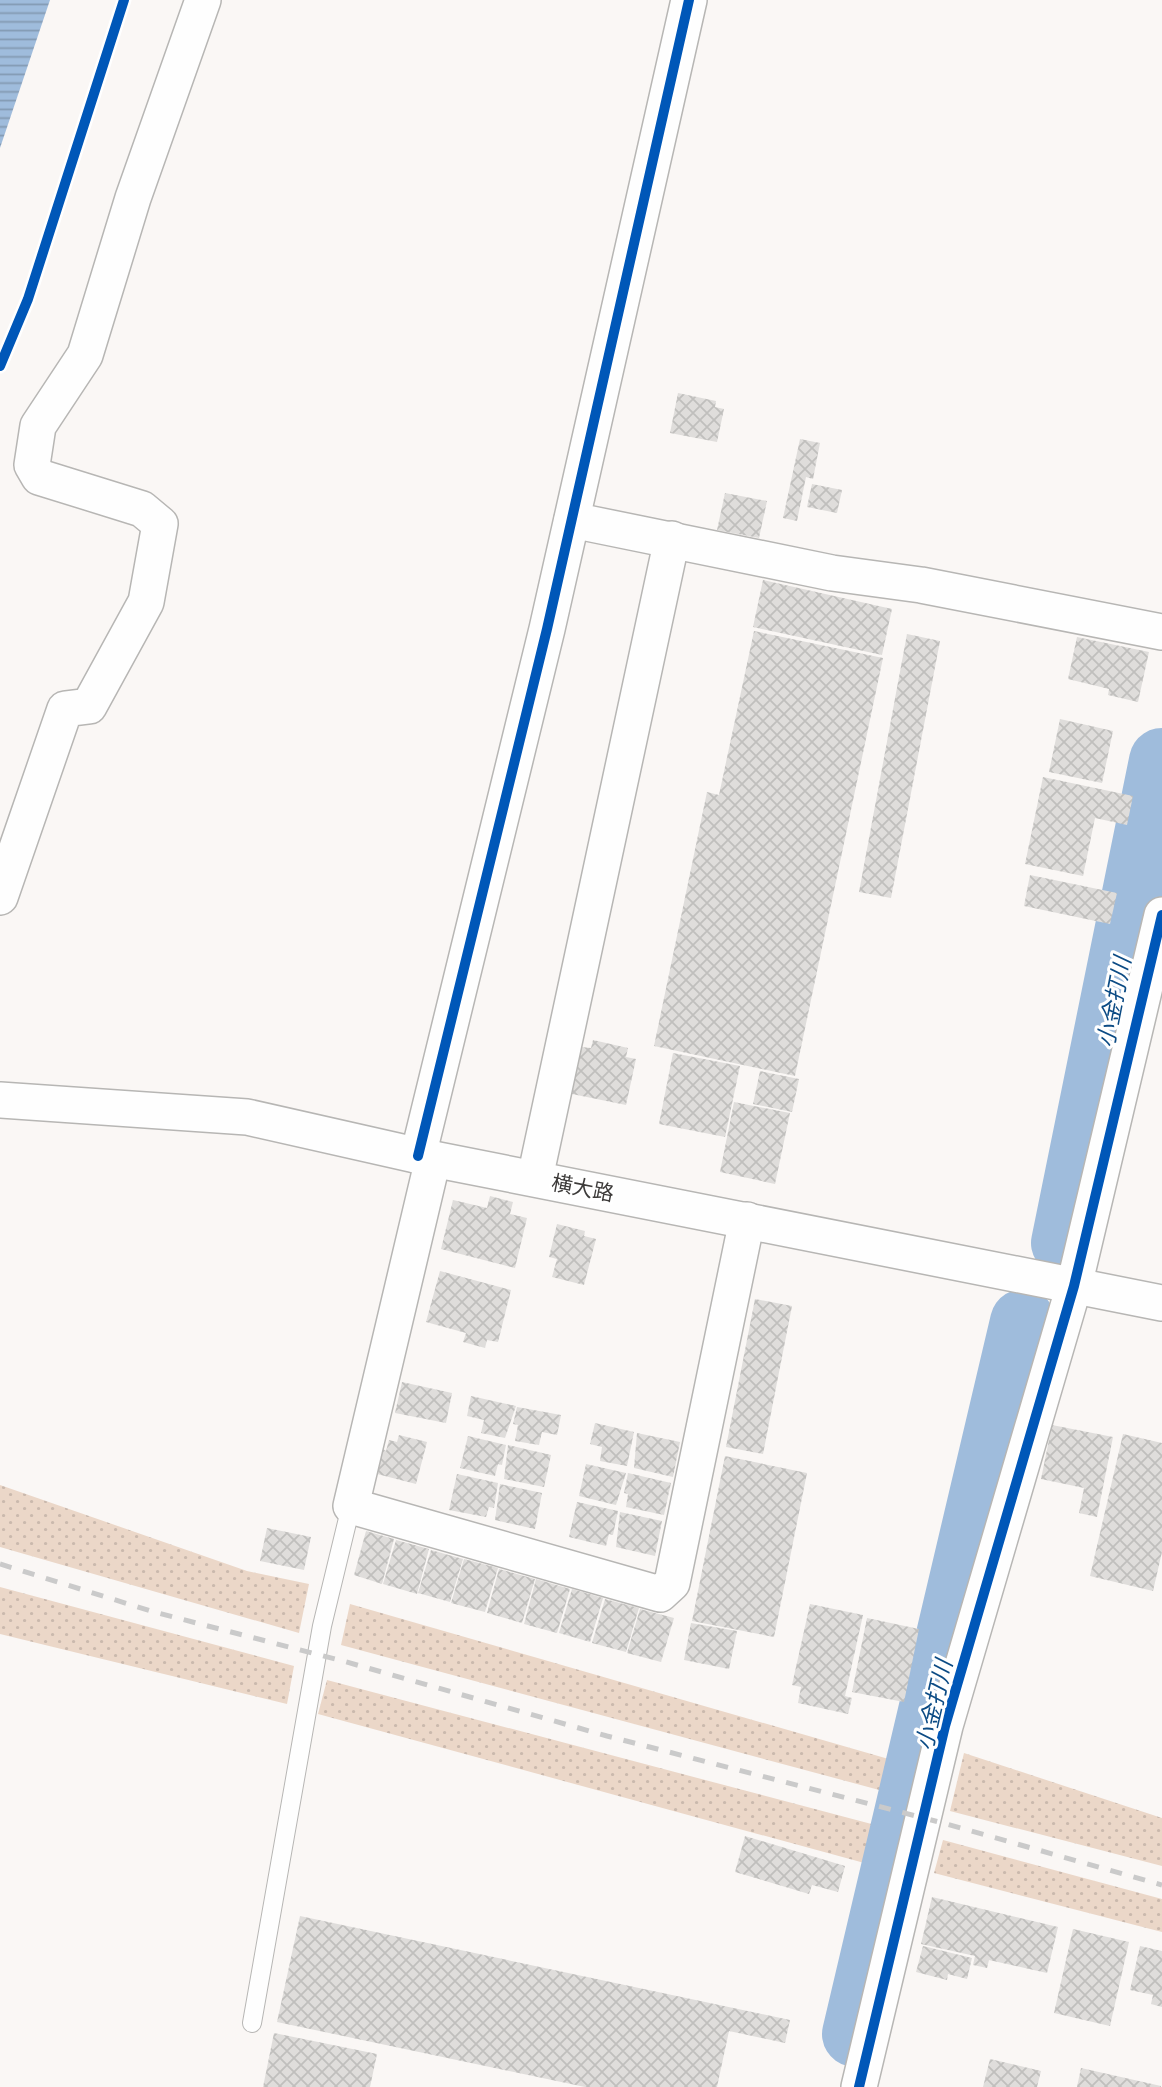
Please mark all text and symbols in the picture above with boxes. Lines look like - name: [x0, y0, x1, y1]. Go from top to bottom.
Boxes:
- water label: 小金打川: [1090, 951, 1136, 1050]
- street label: 横大路: [550, 1169, 616, 1205]
- water label: 小金打川: [909, 1654, 958, 1753]

